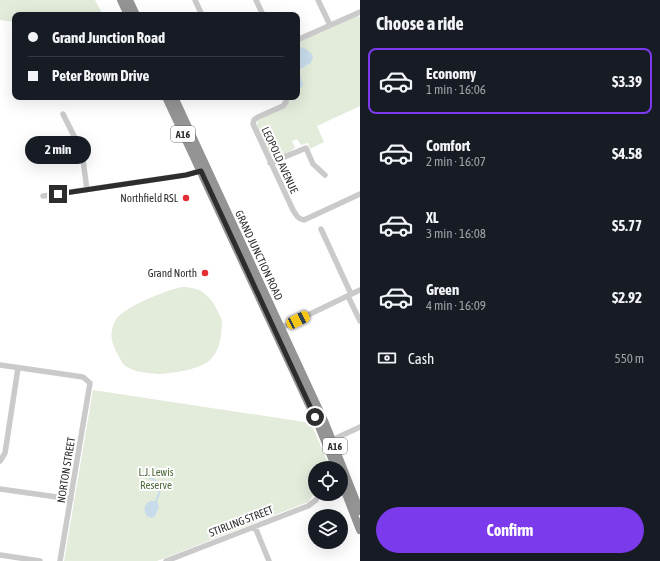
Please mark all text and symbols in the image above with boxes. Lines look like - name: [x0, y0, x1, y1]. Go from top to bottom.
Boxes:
- text: Choose a ride: [376, 13, 464, 34]
- text: Grand Junction Road: [52, 29, 165, 46]
- icon: car: [378, 63, 414, 99]
- text: Economy: [426, 65, 476, 82]
- text: Peter Brown Drive: [52, 67, 149, 84]
- text: $3.39: [612, 73, 642, 90]
- text: 1 min · 16:06: [426, 82, 486, 97]
- street label: LEOPOLD AVENUE: [259, 125, 301, 195]
- road number: A16: [171, 126, 195, 142]
- icon: car: [378, 135, 414, 171]
- callout: 2 min: [25, 136, 91, 164]
- text: Comfort: [426, 137, 470, 154]
- text: 2 min: [45, 142, 71, 157]
- text: $4.58: [612, 145, 642, 162]
- text: 2 min · 16:07: [426, 154, 486, 169]
- route end: [49, 185, 67, 203]
- place label: Northfield RSL: [120, 192, 179, 204]
- marker: Northfield RSL: [181, 193, 191, 203]
- icon: car: [378, 207, 414, 243]
- street label: GRAND JUNCTION ROAD: [233, 208, 285, 302]
- text: XL: [426, 209, 439, 226]
- text: $5.77: [612, 217, 642, 234]
- text: 3 min · 16:08: [426, 226, 486, 241]
- place label: Grand North: [148, 267, 197, 279]
- marker: Grand North: [200, 268, 210, 278]
- icon: car: [378, 279, 414, 315]
- text: Green: [426, 281, 459, 298]
- text: $2.92: [612, 289, 642, 306]
- text: 4 min · 16:09: [426, 298, 486, 313]
- car: [285, 309, 311, 331]
- icon: cash: [376, 347, 398, 369]
- text: Cash: [408, 350, 434, 367]
- text: 550 m: [615, 351, 644, 366]
- route start: [306, 408, 324, 426]
- street label: NORTON STREET: [55, 436, 77, 504]
- road number: A16: [323, 438, 347, 454]
- map controls: [308, 461, 348, 549]
- button: locate: [308, 461, 348, 501]
- park label: L.J. Lewis Reserve: [138, 466, 174, 491]
- street label: STIRLING STREET: [207, 503, 275, 539]
- button: Confirm: [376, 507, 644, 553]
- button: layers: [308, 509, 348, 549]

